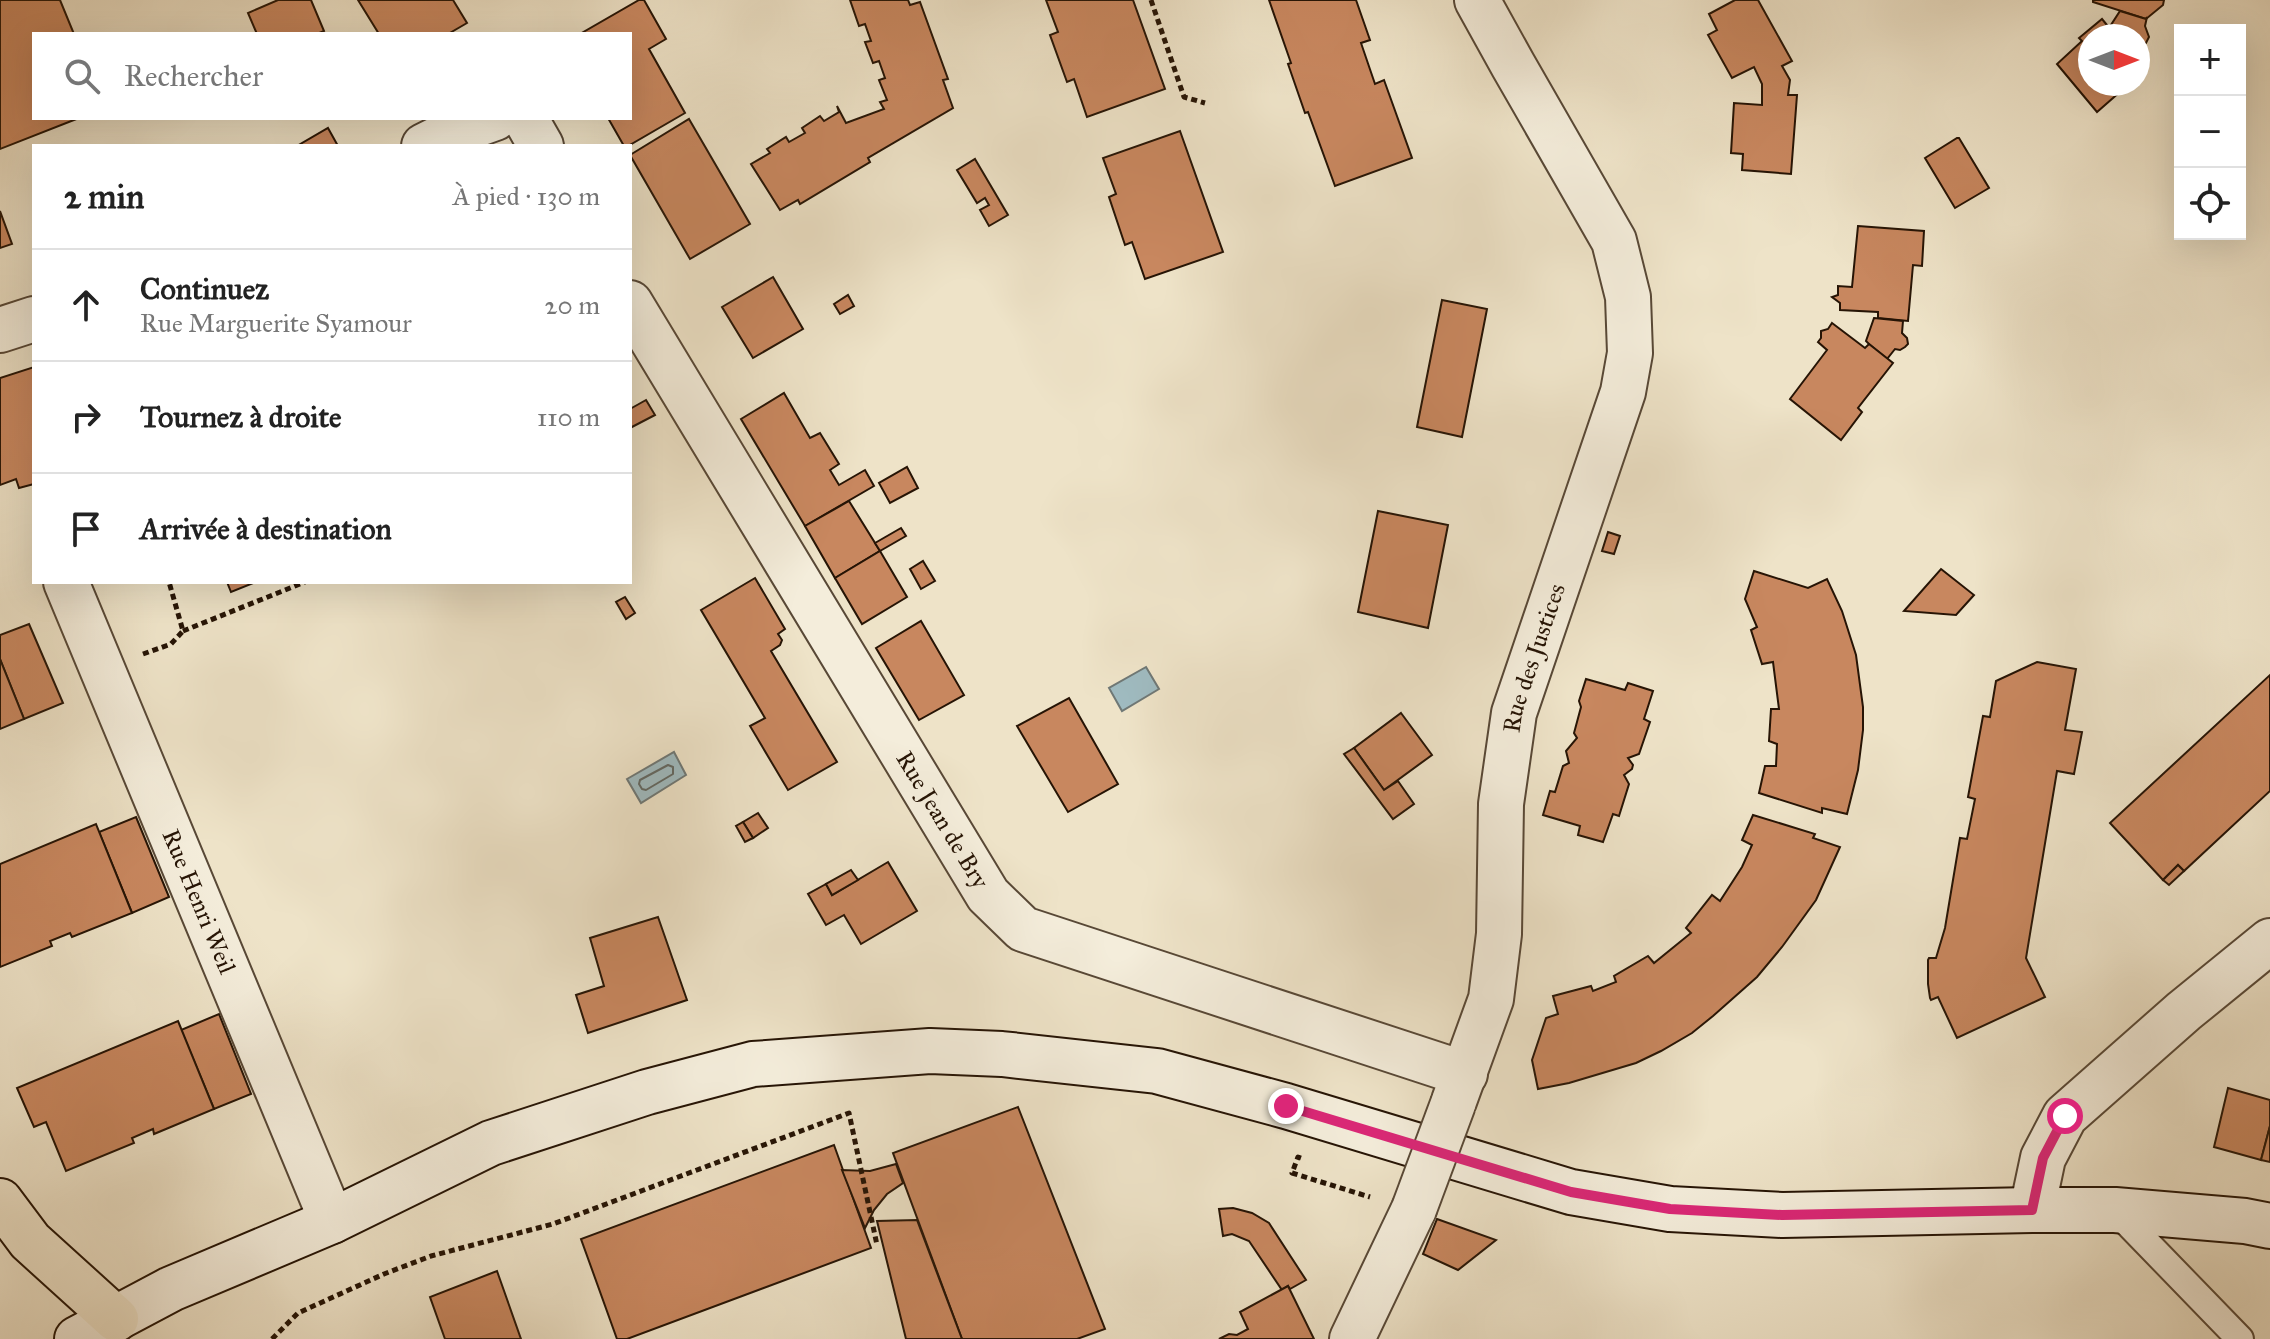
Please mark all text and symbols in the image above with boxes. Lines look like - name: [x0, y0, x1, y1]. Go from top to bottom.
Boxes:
- north arrow: [2078, 24, 2150, 96]
- map controls: [2174, 24, 2246, 240]
- button: +: [2174, 24, 2246, 96]
- search box: [32, 32, 632, 120]
- icon: search: [60, 54, 104, 98]
- text: Rechercher: [124, 58, 263, 94]
- button: −: [2174, 96, 2246, 168]
- button: locate: [2174, 168, 2246, 240]
- text: 2 min: [64, 176, 144, 217]
- text: À pied · 130 m: [453, 180, 600, 212]
- text: Continuez: [140, 271, 269, 307]
- icon: ahead: [64, 283, 108, 327]
- text: 20 m: [545, 289, 600, 321]
- text: Rue Marguerite Syamour: [140, 307, 412, 339]
- icon: right: [64, 395, 108, 439]
- text: Tournez à droite: [140, 399, 342, 435]
- text: 110 m: [537, 401, 600, 433]
- icon: arrive: [64, 507, 108, 551]
- text: Arrivée à destination: [140, 511, 392, 547]
- street label: Rue des Justices: [1496, 580, 1572, 734]
- street label: Rue Jean de Bry: [889, 746, 996, 895]
- street label: Rue Henri Weil: [156, 825, 243, 979]
- route end: [1268, 1088, 1304, 1124]
- route start: [2047, 1098, 2083, 1134]

